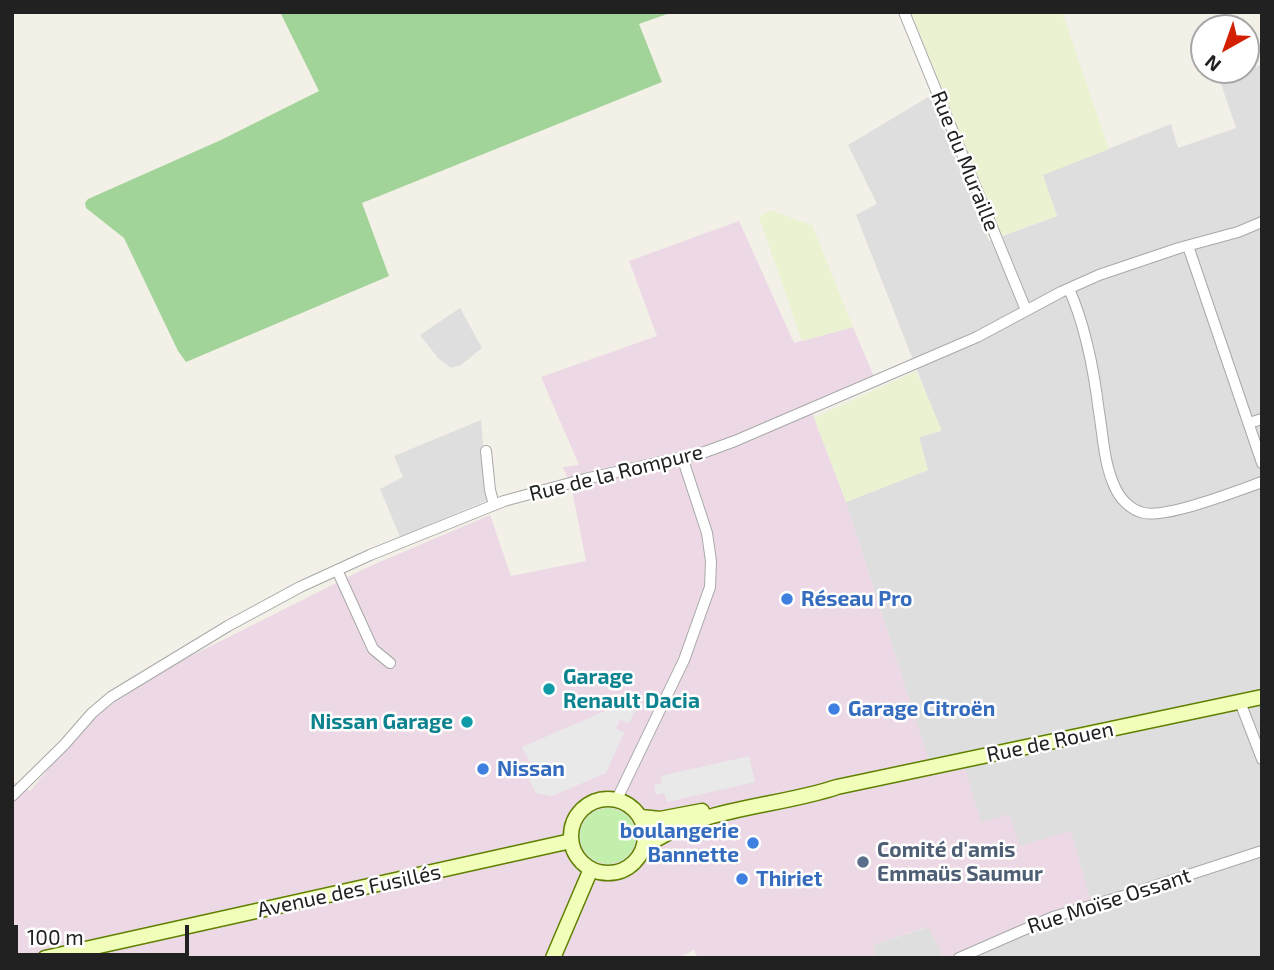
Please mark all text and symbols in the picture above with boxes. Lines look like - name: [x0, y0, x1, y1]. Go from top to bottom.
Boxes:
- north arrow: [1190, 14, 1260, 84]
- text: N: [1200, 51, 1225, 77]
- street label: Rue du Muraille: [925, 87, 1005, 235]
- street label: Rue de la Rompure: [527, 439, 705, 507]
- place label: Réseau Pro: [801, 586, 912, 612]
- marker: Réseau Pro: [779, 591, 795, 607]
- place label: Garage Renault Dacia: [563, 664, 700, 714]
- marker: Garage Renault Dacia: [541, 681, 557, 697]
- place label: Garage Citroën: [848, 696, 995, 722]
- marker: Garage Citroën: [826, 701, 842, 717]
- place label: Nissan Garage: [310, 709, 453, 735]
- marker: Nissan Garage: [459, 714, 475, 730]
- street label: Rue de Rouen: [984, 716, 1116, 768]
- place label: Nissan: [497, 756, 565, 782]
- marker: Nissan: [475, 761, 491, 777]
- place label: boulangerie Bannette: [620, 818, 739, 868]
- marker: boulangerie Bannette: [745, 835, 761, 851]
- place label: Comité d'amis Emmaüs Saumur: [877, 837, 1043, 887]
- marker: Comité d'amis Emmaüs Saumur: [855, 854, 871, 870]
- street label: Avenue des Fusillés: [255, 859, 443, 923]
- street label: Rue Moïse Ossant: [1024, 863, 1194, 939]
- place label: Thiriet: [756, 866, 822, 892]
- marker: Thiriet: [734, 871, 750, 887]
- scale bar: [18, 911, 192, 955]
- text: 100 m: [27, 924, 84, 949]

